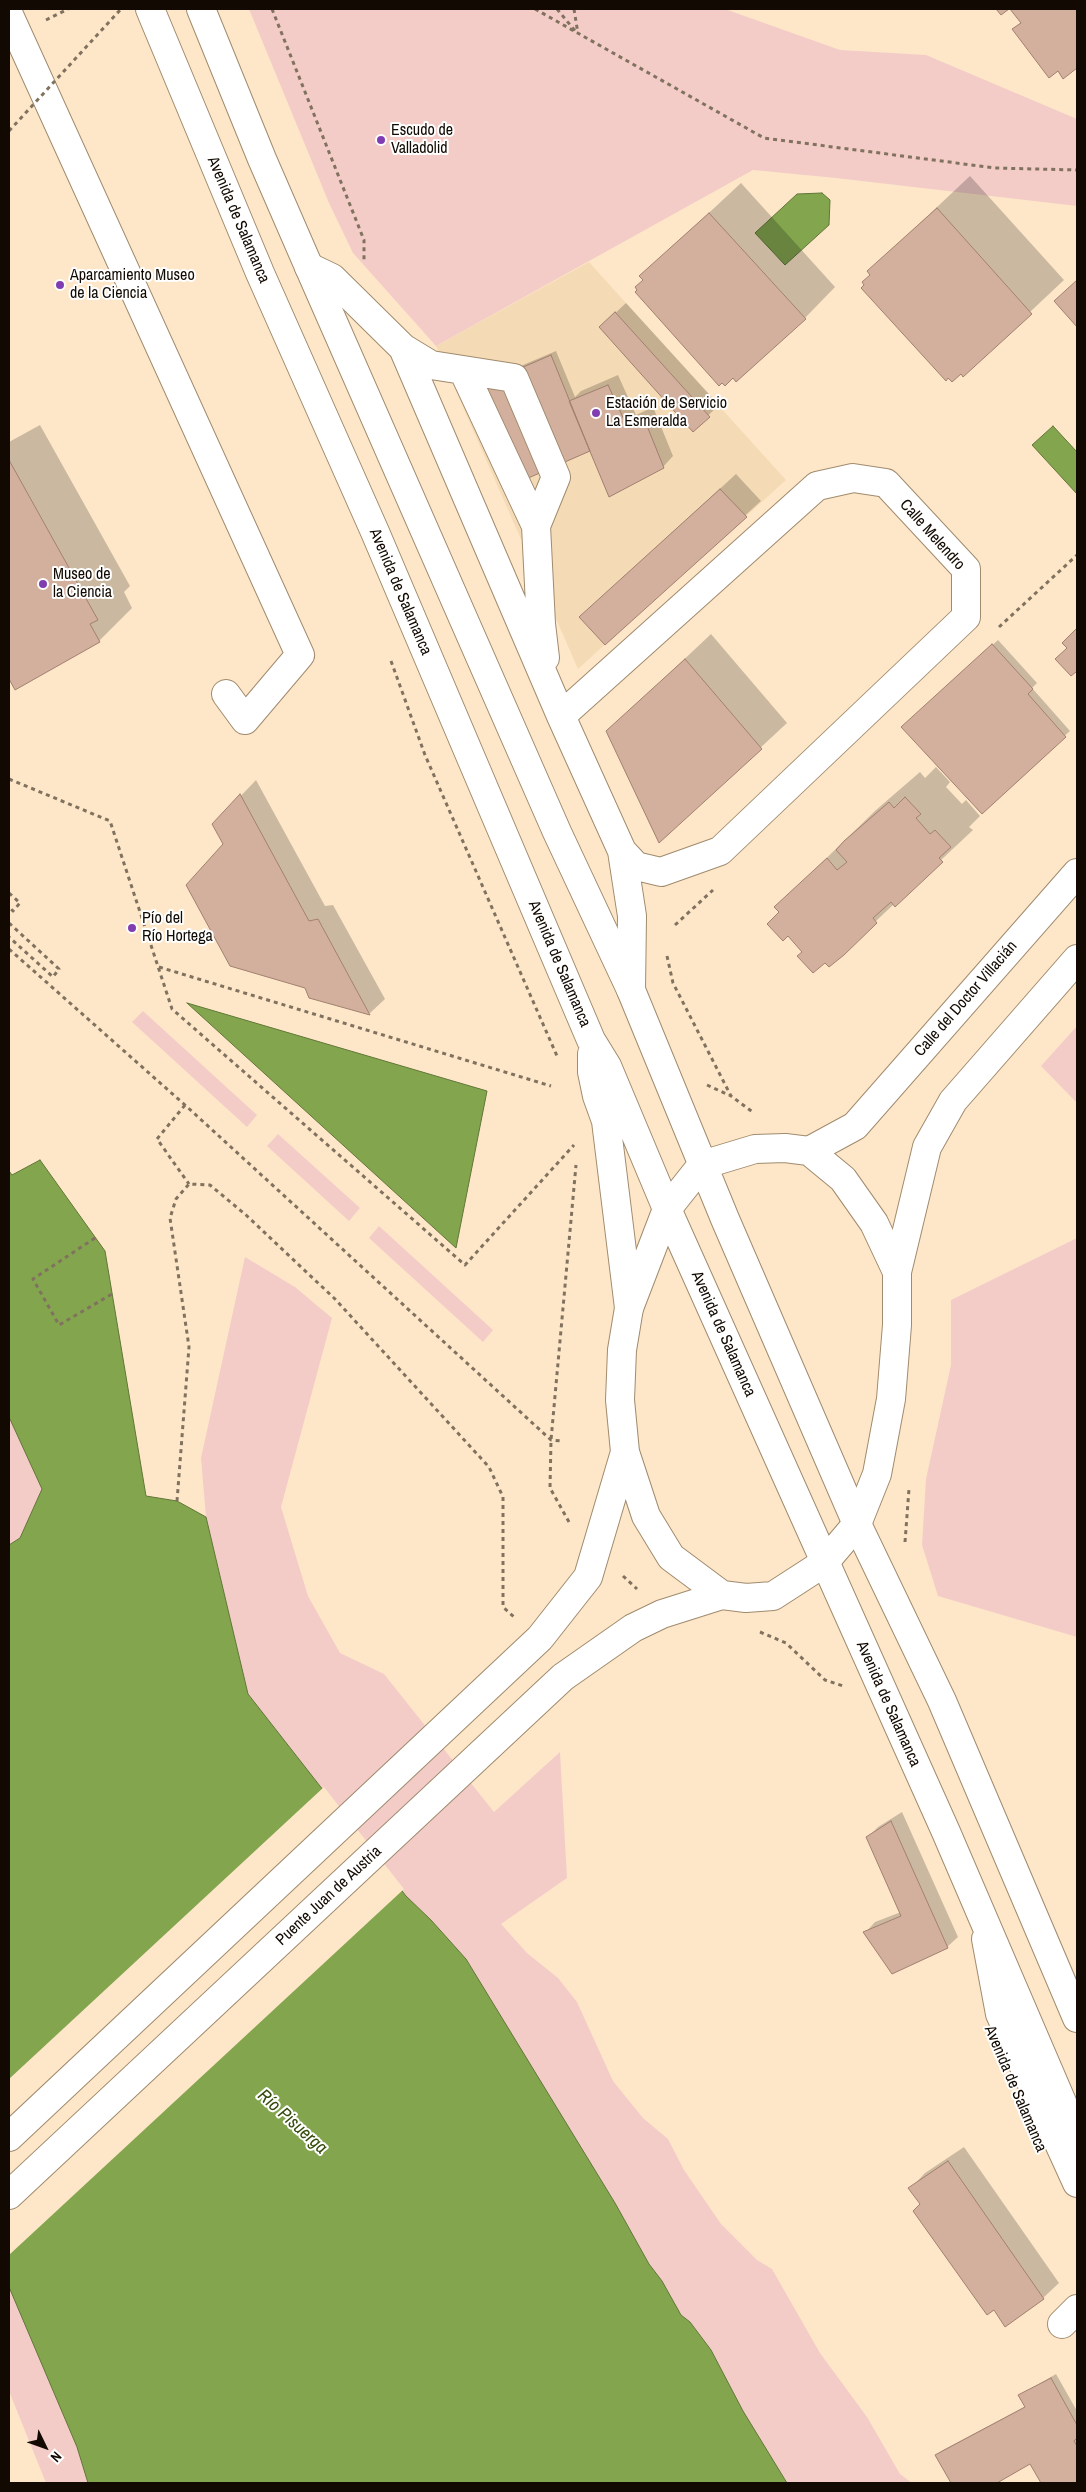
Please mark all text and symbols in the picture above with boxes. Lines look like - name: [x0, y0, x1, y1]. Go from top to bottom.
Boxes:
- place label: Escudo de Valladolid: [391, 121, 453, 159]
- marker: Escudo de Valladolid: [375, 134, 387, 146]
- street label: Avenida de Salamanca: [203, 154, 273, 286]
- place label: Aparcamiento Museo de la Ciencia: [70, 266, 195, 304]
- marker: Aparcamiento Museo de la Ciencia: [54, 279, 66, 291]
- place label: Estación de Servicio La Esmeralda: [606, 394, 727, 432]
- marker: Estación de Servicio La Esmeralda: [590, 407, 602, 419]
- street label: Calle Melendro: [895, 496, 969, 574]
- street label: Avenida de Salamanca: [365, 526, 435, 658]
- place label: Museo de la Ciencia: [53, 565, 112, 603]
- marker: Museo de la Ciencia: [37, 578, 49, 590]
- street label: Avenida de Salamanca: [524, 898, 594, 1030]
- place label: Pío del Río Hortega: [142, 909, 213, 947]
- marker: Pío del Río Hortega: [126, 922, 138, 934]
- street label: Calle del Doctor Villacián: [911, 937, 1021, 1061]
- street label: Avenida de Salamanca: [687, 1268, 759, 1400]
- street label: Avenida de Salamanca: [852, 1638, 924, 1770]
- street label: Puente Juan de Austria: [272, 1842, 386, 1950]
- street label: Avenida de Salamanca: [980, 2023, 1050, 2155]
- water label: Río Pisuerga: [253, 2085, 331, 2159]
- north arrow: [20, 2422, 70, 2472]
- text: N: [47, 2448, 66, 2466]

